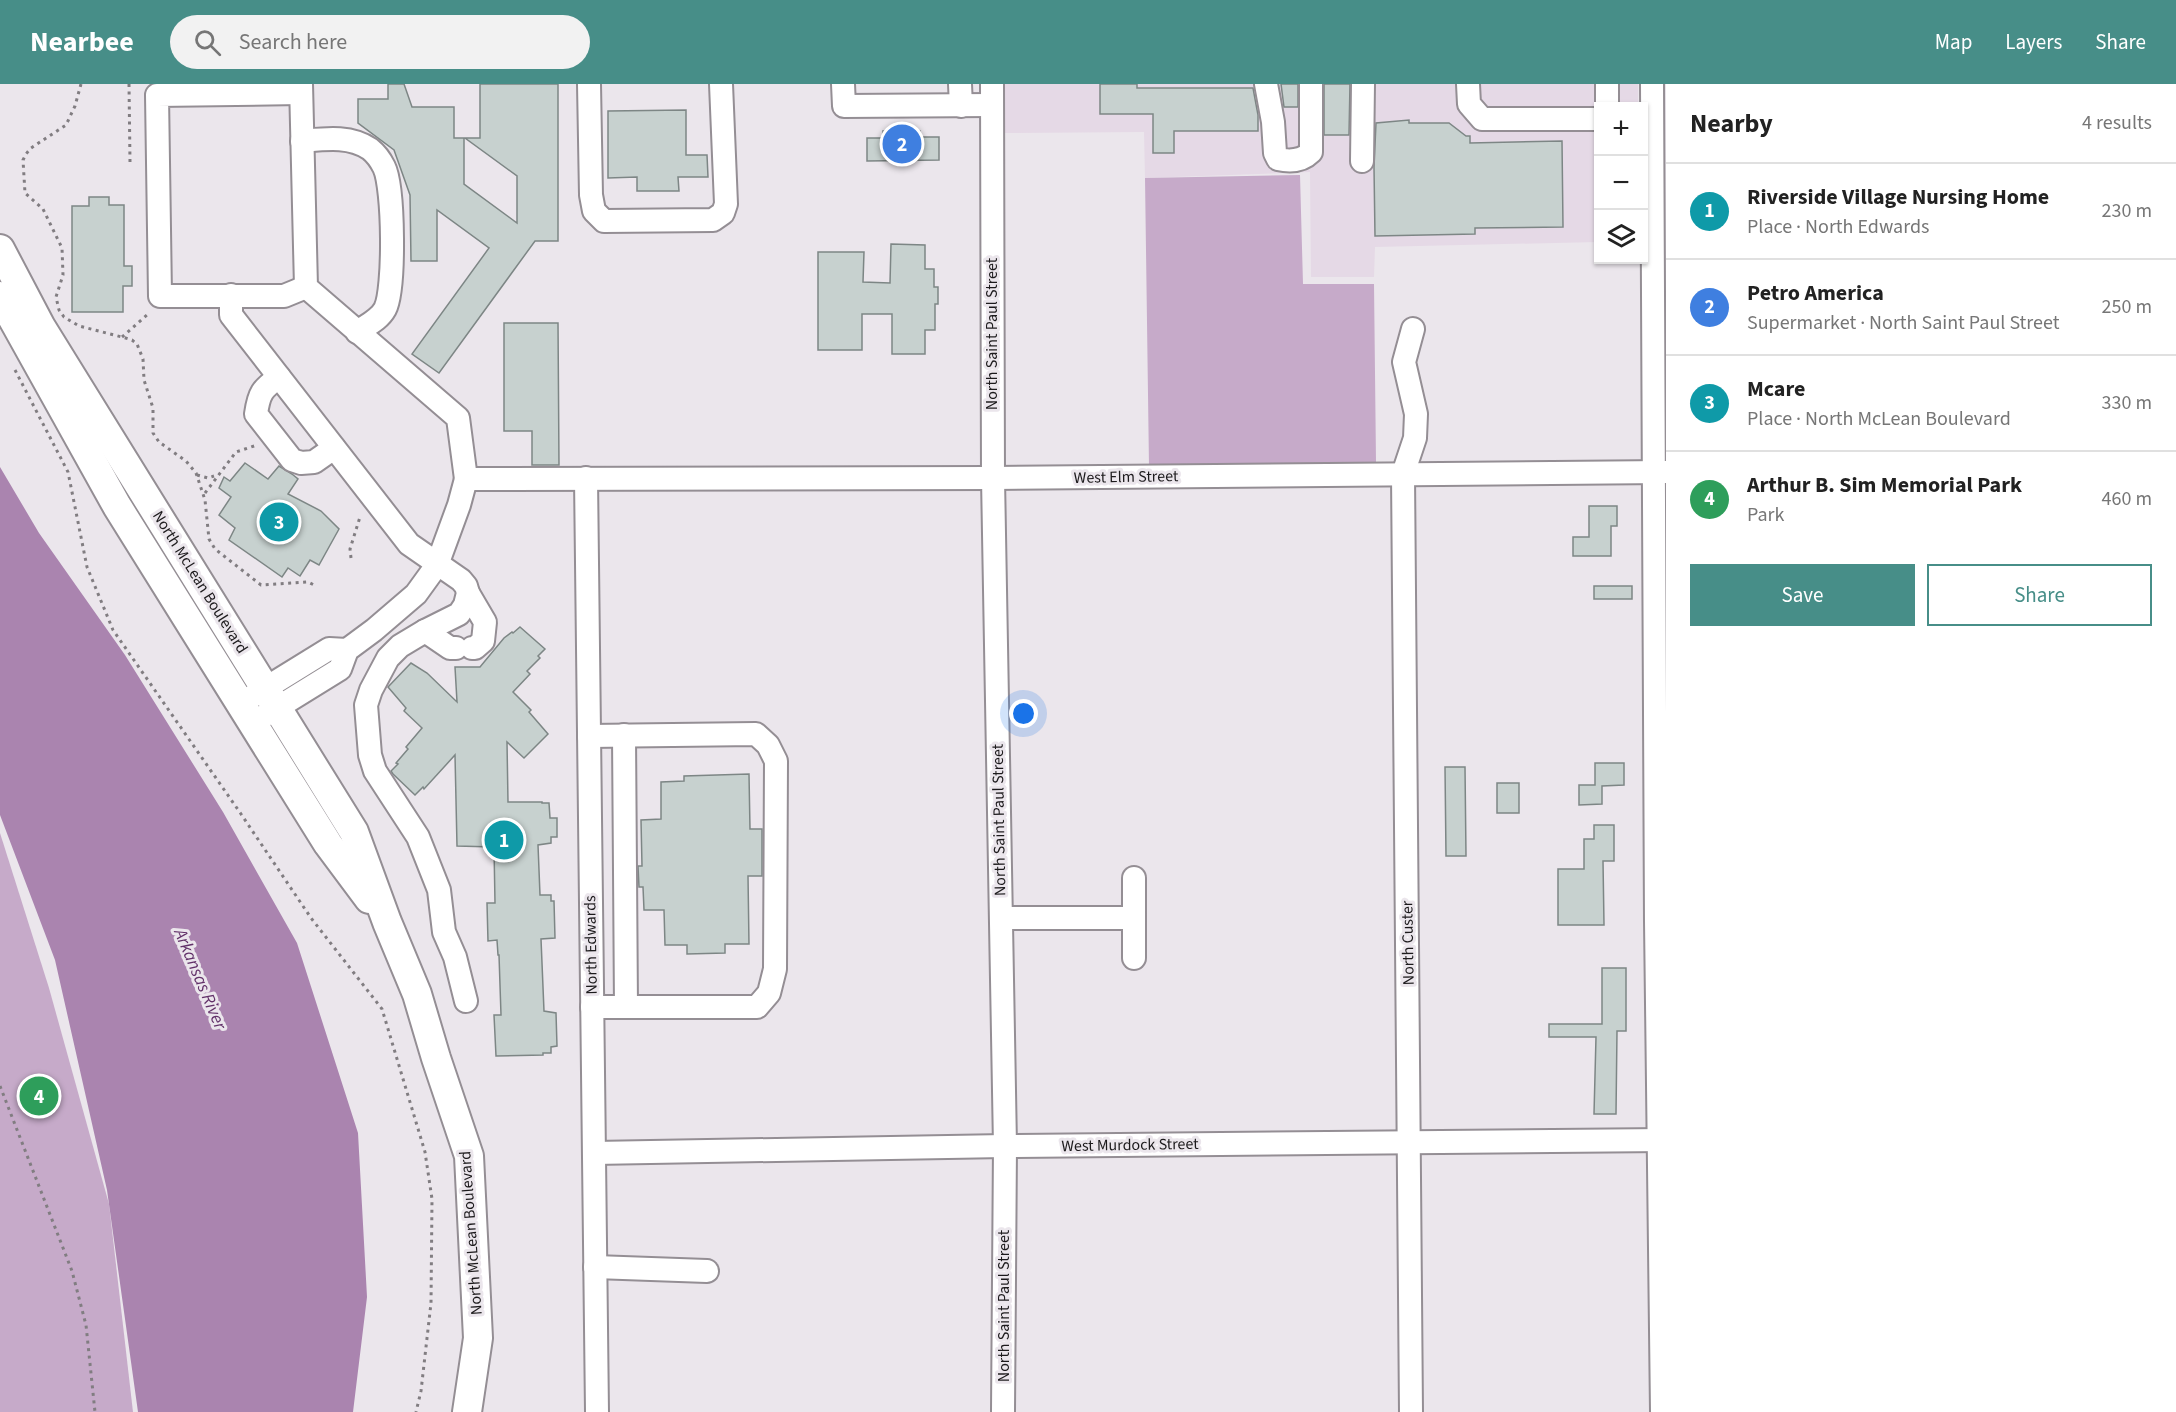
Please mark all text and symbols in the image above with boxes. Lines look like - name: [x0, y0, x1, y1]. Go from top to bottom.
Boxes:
- search box: [170, 15, 590, 69]
- text: Nearbee: [30, 22, 134, 62]
- icon: search: [191, 26, 224, 59]
- text: Search here: [239, 26, 347, 58]
- text: Map: [1935, 27, 1972, 57]
- text: Layers: [2005, 27, 2062, 57]
- text: Share: [2095, 27, 2146, 57]
- map controls: [1594, 102, 1648, 264]
- button: +: [1594, 102, 1648, 156]
- text: Nearby: [1690, 105, 1773, 142]
- text: 4 results: [2082, 109, 2152, 137]
- pin: 2: [882, 122, 922, 166]
- button: −: [1594, 156, 1648, 210]
- text: Riverside Village Nursing Home: [1747, 181, 2049, 213]
- text: 1: [1704, 197, 1715, 225]
- text: 230 m: [2102, 197, 2152, 225]
- button: layers: [1594, 210, 1648, 264]
- text: Place · North Edwards: [1747, 213, 1929, 241]
- street label: North Saint Paul Street: [981, 257, 1003, 410]
- text: Petro America: [1747, 277, 1884, 309]
- text: 2: [1704, 293, 1715, 321]
- text: 250 m: [2102, 293, 2152, 321]
- text: Supermarket · North Saint Paul Street: [1747, 309, 2060, 337]
- text: Mcare: [1747, 373, 1805, 405]
- text: 3: [1704, 389, 1715, 417]
- text: 330 m: [2102, 389, 2152, 417]
- text: Place · North McLean Boulevard: [1747, 405, 2011, 433]
- street label: West Elm Street: [1074, 465, 1179, 489]
- text: Arthur B. Sim Memorial Park: [1747, 469, 2022, 501]
- text: 4: [1704, 485, 1715, 513]
- text: 460 m: [2102, 485, 2152, 513]
- pin: 3: [260, 500, 298, 544]
- text: Park: [1747, 501, 1784, 529]
- street label: North McLean Boulevard: [147, 506, 253, 658]
- button: Save: [1690, 564, 1915, 626]
- button: Share: [1927, 564, 2152, 626]
- your location: [1009, 699, 1038, 728]
- street label: North Saint Paul Street: [987, 743, 1011, 896]
- pin: 1: [484, 818, 524, 862]
- street label: North Edwards: [579, 895, 603, 995]
- street label: North Custer: [1396, 900, 1420, 986]
- water label: Arkansas River: [167, 924, 233, 1034]
- pin: 4: [20, 1074, 58, 1118]
- street label: West Murdock Street: [1061, 1133, 1199, 1157]
- street label: North McLean Boulevard: [454, 1150, 488, 1316]
- street label: North Saint Paul Street: [993, 1229, 1015, 1382]

